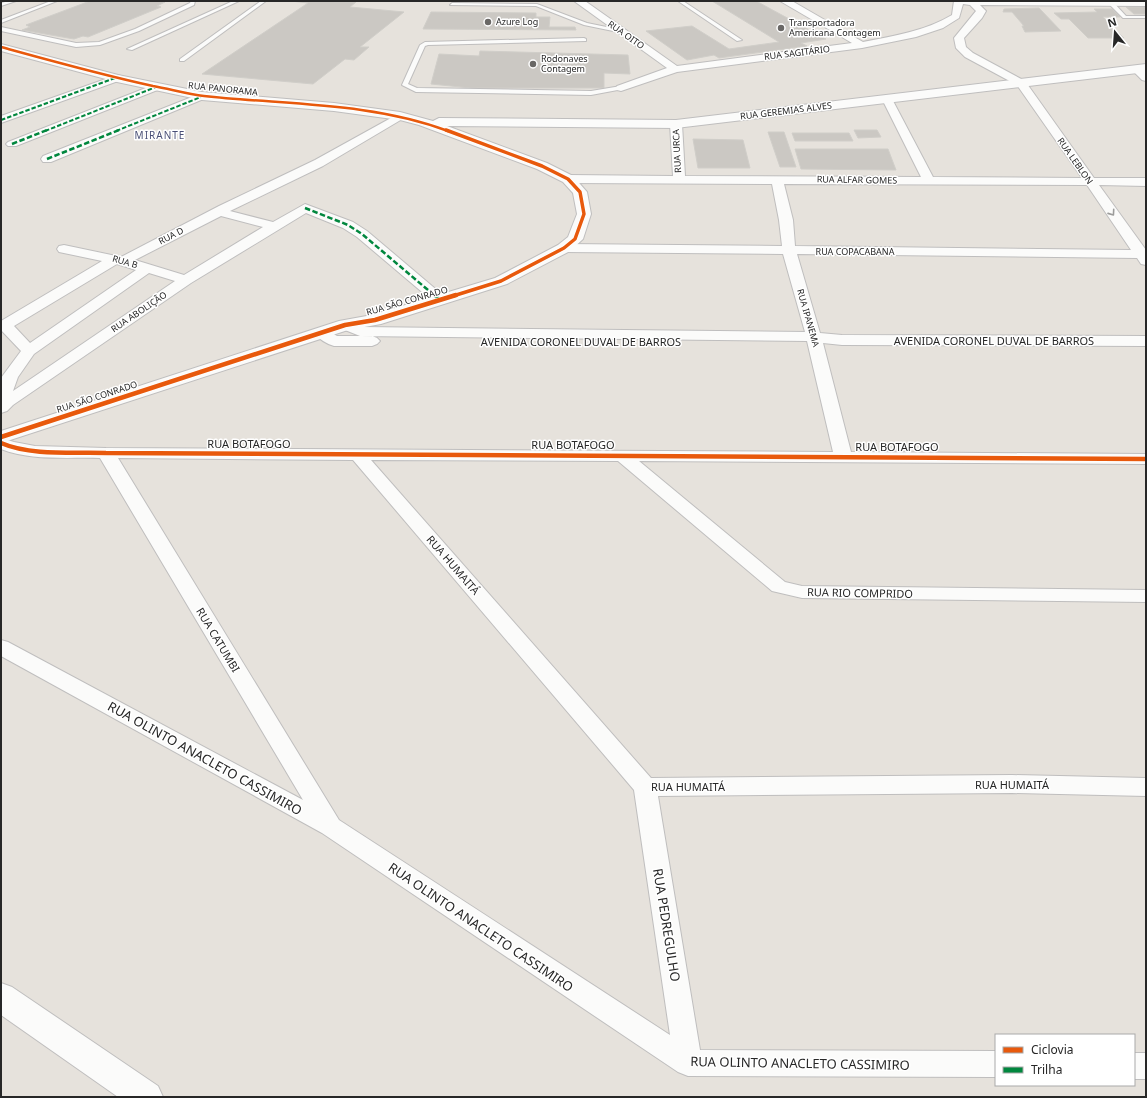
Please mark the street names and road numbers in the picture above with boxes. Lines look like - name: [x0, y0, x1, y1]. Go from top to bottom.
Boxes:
- street label: RUA OITO: [605, 17, 647, 52]
- street label: RUA SAGITÁRIO: [763, 42, 831, 63]
- street label: RUA PANORAMA: [188, 78, 259, 99]
- street label: RUA GEREMIAS ALVES: [739, 98, 833, 123]
- street label: RUA URCA: [669, 129, 684, 173]
- street label: RUA LEBLON: [1055, 135, 1096, 187]
- street label: RUA ALFAR GOMES: [817, 172, 897, 187]
- street label: RUA D: [156, 223, 186, 247]
- street label: RUA COPACABANA: [816, 245, 895, 258]
- street label: RUA B: [111, 252, 140, 271]
- street label: RUA SÃO CONRADO: [365, 283, 449, 318]
- street label: RUA IPANEMA: [794, 287, 823, 349]
- street label: RUA ABOLIÇÃO: [108, 288, 169, 335]
- street label: AVENIDA CORONEL DUVAL DE BARROS: [894, 333, 1094, 348]
- street label: AVENIDA CORONEL DUVAL DE BARROS: [481, 334, 681, 349]
- street label: RUA SÃO CONRADO: [55, 377, 139, 416]
- street label: RUA BOTAFOGO: [207, 436, 291, 451]
- street label: RUA BOTAFOGO: [531, 437, 615, 452]
- street label: RUA BOTAFOGO: [855, 439, 939, 454]
- street label: RUA HUMAITÁ: [423, 532, 484, 598]
- street label: RUA RIO COMPRIDO: [807, 584, 913, 601]
- street label: RUA CATUMBI: [193, 605, 244, 675]
- street label: RUA OLINTO ANACLETO CASSIMIRO: [105, 697, 305, 819]
- street label: RUA HUMAITÁ: [975, 777, 1050, 792]
- street label: RUA HUMAITÁ: [651, 779, 726, 794]
- street label: RUA OLINTO ANACLETO CASSIMIRO: [385, 858, 577, 996]
- street label: RUA PEDREGULHO: [649, 867, 685, 983]
- street label: RUA OLINTO ANACLETO CASSIMIRO: [690, 1052, 910, 1074]

